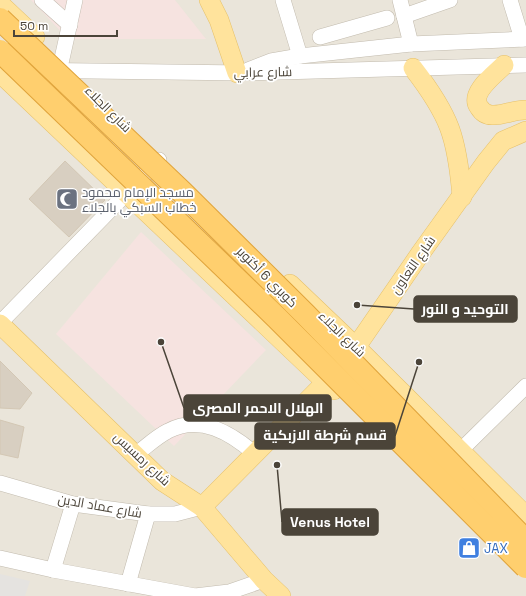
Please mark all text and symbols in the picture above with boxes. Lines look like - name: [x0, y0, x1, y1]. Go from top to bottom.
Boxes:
- scale bar: [14, 12, 117, 38]
- text: 50 m: [20, 18, 48, 34]
- street label: شارع عرابي: [234, 63, 292, 83]
- street label: شارع الجلاء: [81, 82, 135, 136]
- place label: مسجد الإمام محمود خطاب السبكي بالجلاء: [82, 184, 196, 218]
- mosque icon: مسجد الإمام محمود خطاب السبكي بالجلاء: [54, 186, 80, 212]
- street label: شارع التعاون: [387, 233, 439, 297]
- street label: كوبري 6 أكتوبر: [231, 242, 301, 313]
- callout: التوحيد و النور: [414, 296, 517, 322]
- text: التوحيد و النور: [420, 300, 509, 318]
- street label: شارع الجلاء: [315, 307, 369, 361]
- callout: الهلال الاحمر المصرى: [184, 395, 331, 421]
- text: الهلال الاحمر المصرى: [192, 399, 324, 417]
- callout: قسم شرطة الازبكية: [255, 423, 395, 449]
- text: قسم شرطة الازبكية: [263, 426, 387, 445]
- street label: شارع رمسيس: [110, 428, 174, 490]
- street label: شارع عماد الدين: [57, 490, 143, 522]
- callout: Venus Hotel: [282, 509, 378, 535]
- text: Venus Hotel: [290, 513, 370, 531]
- shop icon: JAX: [456, 535, 482, 561]
- place label: JAX: [484, 540, 508, 557]

